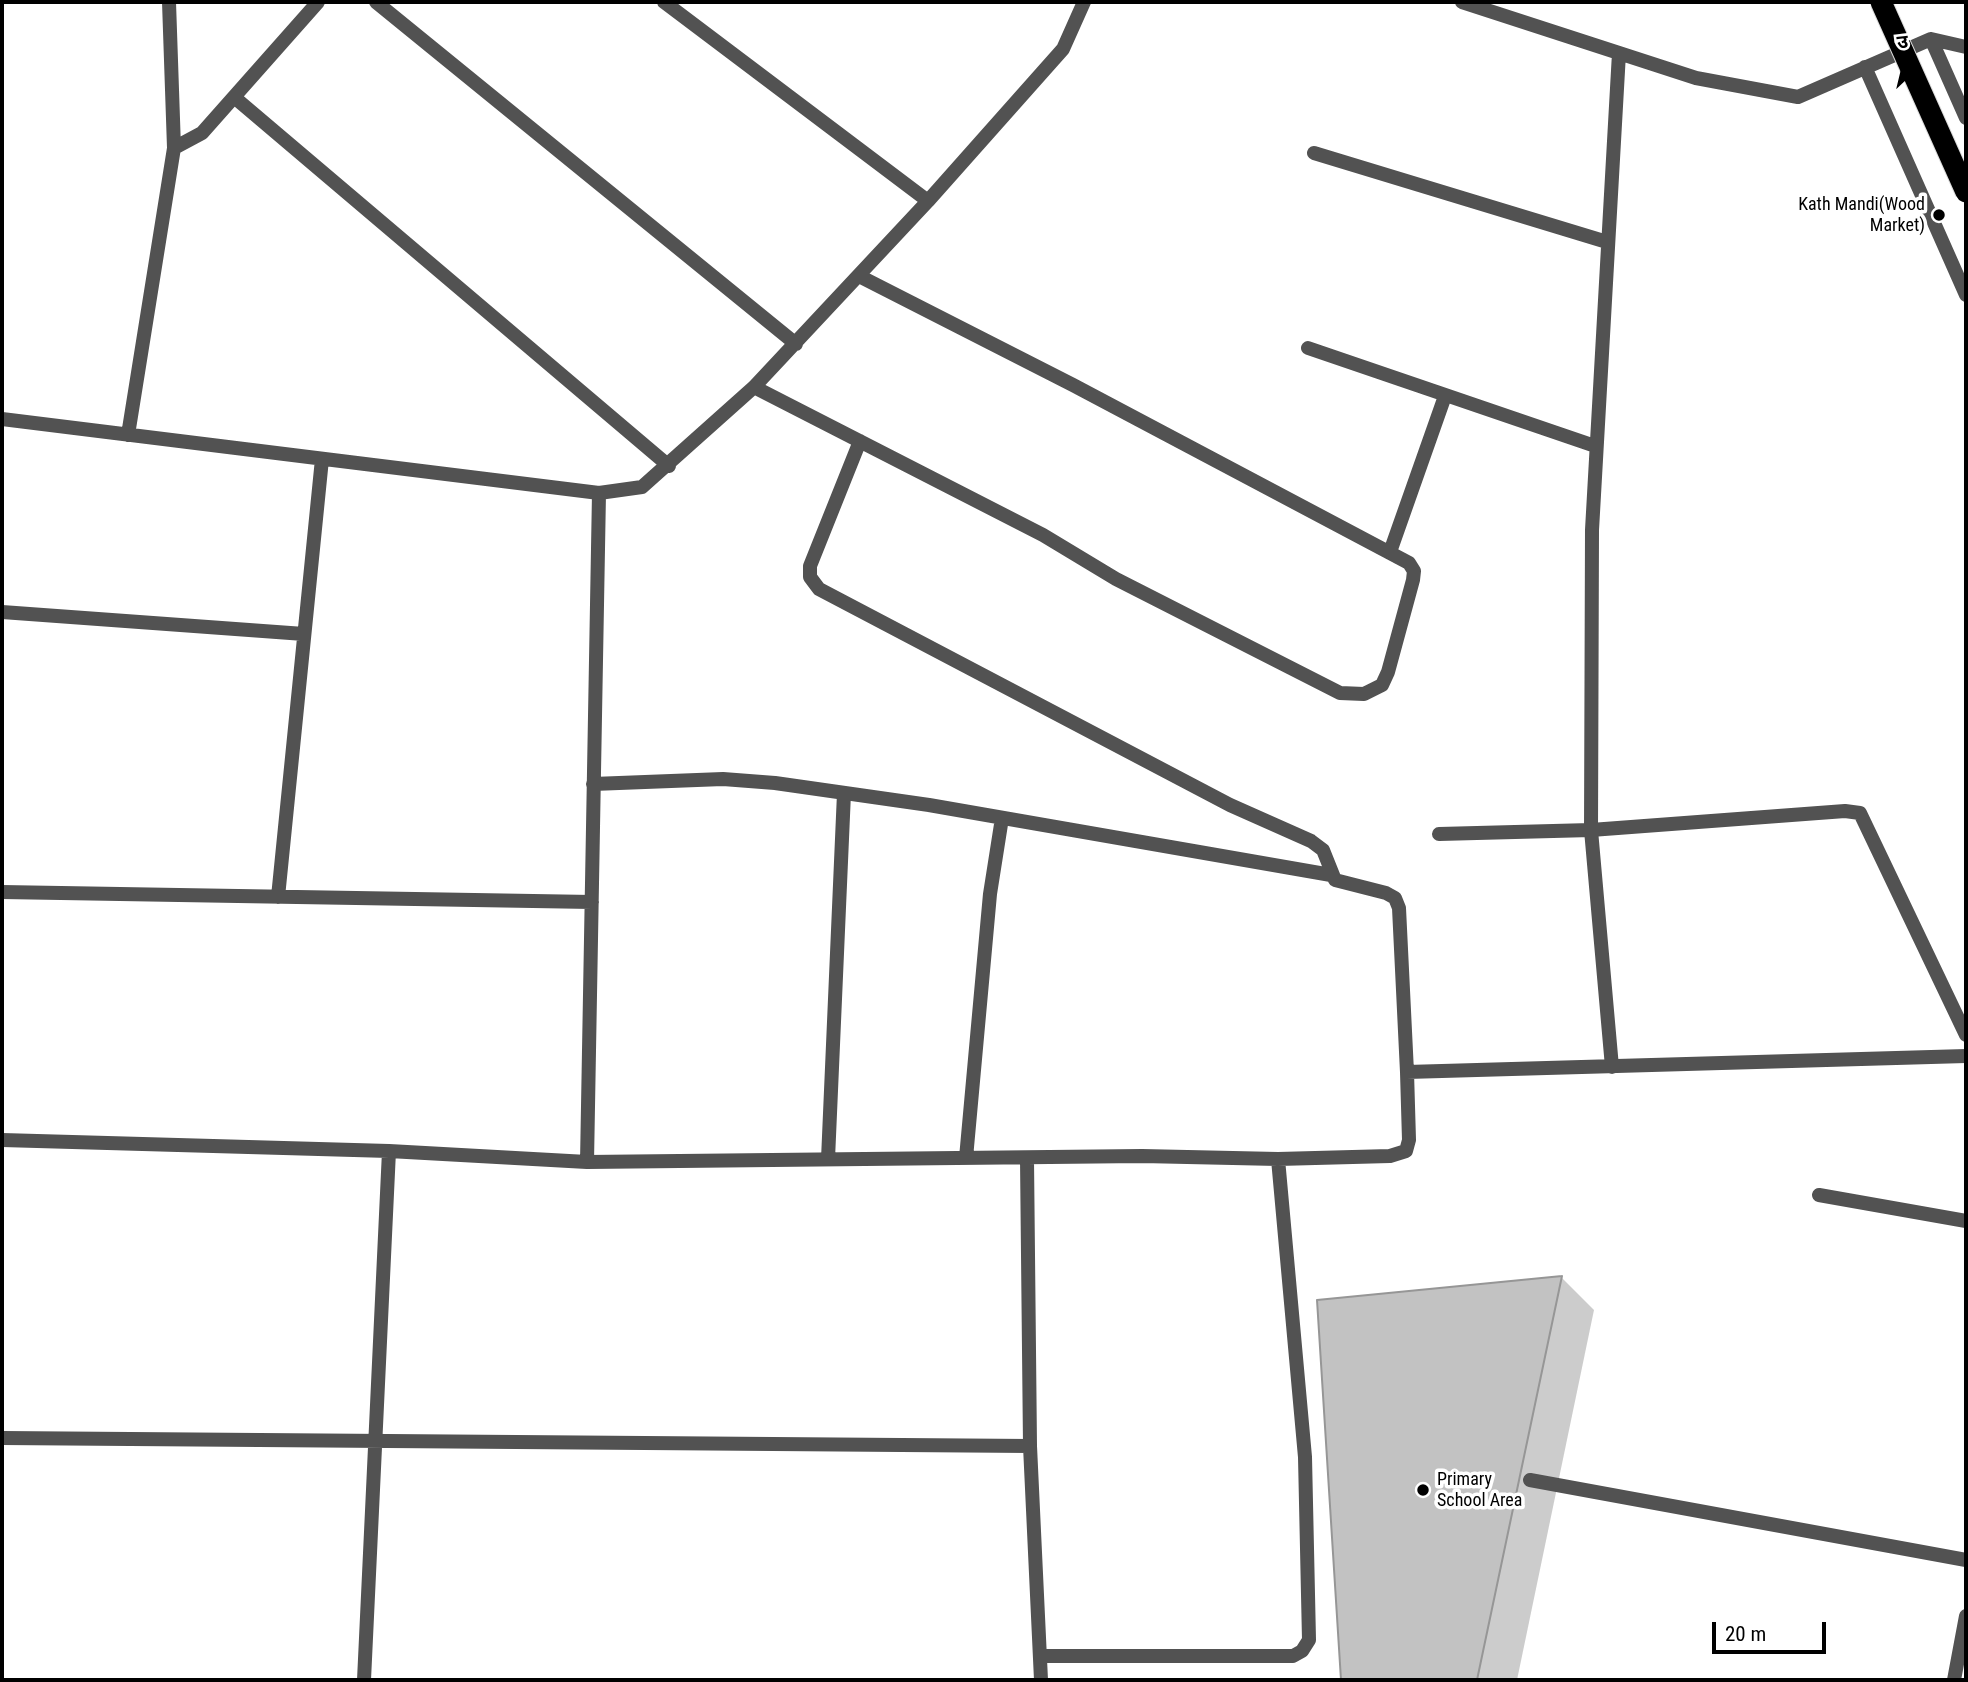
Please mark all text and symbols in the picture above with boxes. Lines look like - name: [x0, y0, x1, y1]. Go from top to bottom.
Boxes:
- north arrow: [1870, 28, 1940, 98]
- text: उ: [1895, 30, 1909, 54]
- place label: Kath Mandi(Wood Market): [1798, 194, 1925, 236]
- marker: Kath Mandi(Wood Market): [1931, 207, 1947, 223]
- place label: Primary School Area: [1437, 1469, 1522, 1512]
- marker: Primary School Area: [1415, 1482, 1431, 1498]
- scale bar: [1716, 1608, 1830, 1652]
- text: 20 m: [1725, 1622, 1766, 1646]

